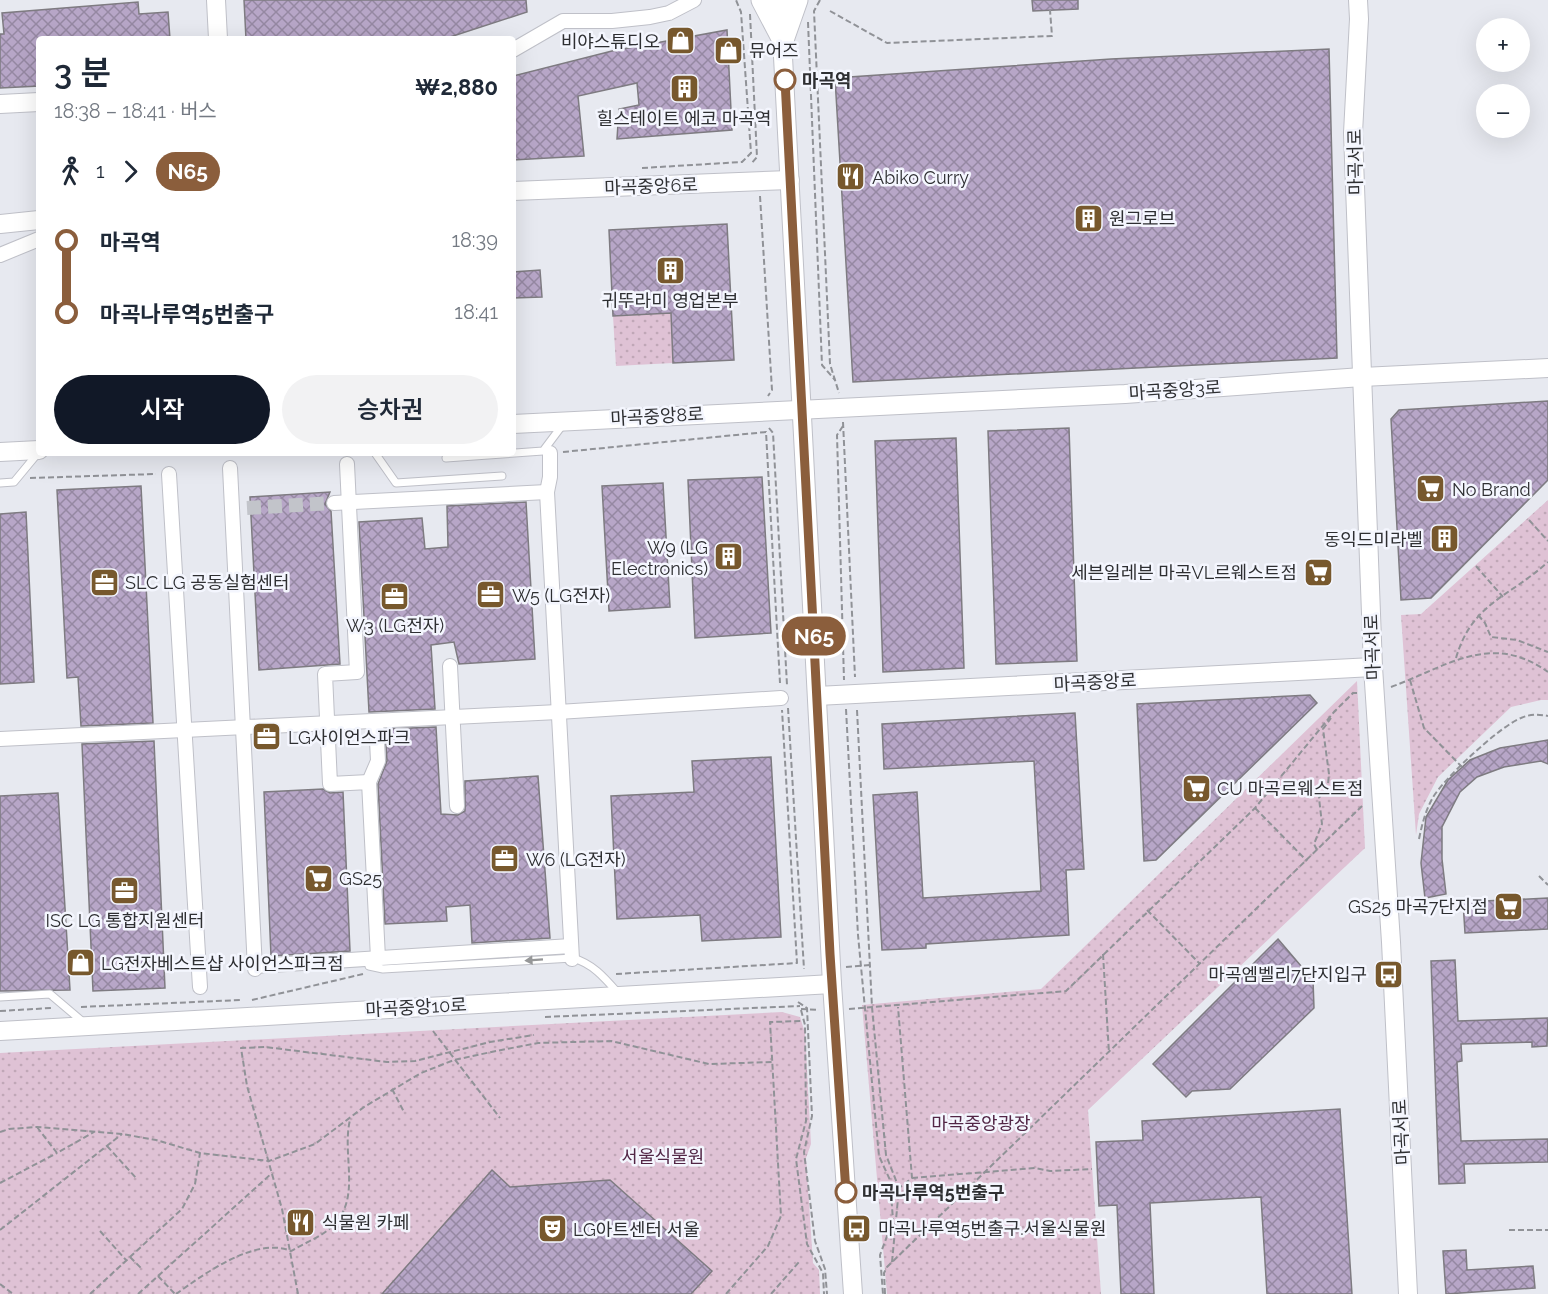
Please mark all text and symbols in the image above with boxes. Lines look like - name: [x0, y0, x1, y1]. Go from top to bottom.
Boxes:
- map controls: [1476, 18, 1530, 138]
- button: +: [1476, 18, 1530, 72]
- shop icon: 비야스튜디오: [665, 25, 697, 57]
- place label: 비야스튜디오: [561, 31, 660, 52]
- shop icon: 뮤어즈: [712, 34, 744, 66]
- place label: 뮤어즈: [749, 40, 799, 61]
- text: 3 분: [54, 53, 111, 92]
- marker: 마곡역: [774, 69, 796, 91]
- place label: 마곡역: [802, 70, 852, 91]
- building icon: 힐스테이트 에코 마곡역: [668, 73, 700, 105]
- text: ₩2,880: [415, 74, 498, 100]
- button: −: [1476, 84, 1530, 138]
- text: 18:38 – 18:41 · 버스: [54, 99, 217, 123]
- place label: 힐스테이트 에코 마곡역: [597, 108, 771, 129]
- street label: 마곡서로: [1344, 129, 1366, 195]
- icon: walk: [54, 155, 87, 188]
- icon: forward: [114, 155, 147, 188]
- text: 1: [96, 159, 105, 183]
- text: N65: [168, 159, 208, 184]
- restaurant icon: Abiko Curry: [835, 161, 867, 193]
- place label: Abiko Curry: [872, 167, 969, 188]
- street label: 마곡중앙6로: [604, 174, 698, 198]
- building icon: 원그로브: [1072, 202, 1104, 234]
- place label: 원그로브: [1109, 208, 1175, 229]
- text: 18:39: [451, 228, 498, 252]
- text: 마곡역: [100, 229, 161, 255]
- building icon: 귀뚜라미 영업본부: [654, 255, 686, 287]
- place label: 귀뚜라미 영업본부: [601, 290, 739, 311]
- text: 18:41: [454, 300, 498, 324]
- text: 마곡나루역5번출구: [100, 301, 274, 327]
- button: 시작: [54, 375, 270, 444]
- button: 승차권: [282, 375, 498, 444]
- street label: 마곡중앙3로: [1128, 376, 1222, 404]
- street label: 마곡중앙8로: [610, 403, 704, 429]
- supermarket icon: No Brand: [1415, 473, 1447, 505]
- place label: No Brand: [1452, 479, 1531, 500]
- building icon: 동익드미라벨: [1428, 523, 1460, 555]
- place label: 동익드미라벨: [1324, 529, 1423, 550]
- place label: W9 (LG Electronics): [611, 537, 708, 579]
- building icon: W9 (LG Electronics): [713, 541, 745, 573]
- supermarket icon: 세븐일레븐 마곡VL르웨스트점: [1302, 556, 1334, 588]
- place label: 세븐일레븐 마곡VL르웨스트점: [1071, 562, 1297, 583]
- office icon: SLC LG 공동실험센터: [88, 566, 120, 598]
- place label: SLC LG 공동실험센터: [125, 572, 290, 593]
- office icon: W5 (LG전자): [475, 579, 507, 611]
- office icon: W3 (LG전자): [379, 580, 411, 612]
- place label: W5 (LG전자): [512, 585, 610, 606]
- street label: 마곡서로: [1360, 614, 1384, 680]
- place label: W3 (LG전자): [346, 615, 444, 636]
- line badge: N65: [780, 616, 848, 656]
- text: N65: [794, 624, 834, 649]
- street label: 마곡중앙로: [1053, 669, 1137, 695]
- office icon: LG사이언스파크: [251, 721, 283, 753]
- place label: LG사이언스파크: [288, 727, 410, 748]
- supermarket icon: CU 마곡르웨스트점: [1180, 772, 1212, 804]
- place label: CU 마곡르웨스트점: [1217, 778, 1363, 799]
- office icon: W6 (LG전자): [489, 843, 521, 875]
- place label: W6 (LG전자): [526, 849, 626, 870]
- supermarket icon: GS25: [302, 862, 334, 894]
- place label: GS25: [339, 868, 382, 889]
- office icon: ISC LG 통합지원센터: [109, 875, 141, 907]
- supermarket icon: GS25 마곡7단지점: [1493, 890, 1525, 922]
- place label: GS25 마곡7단지점: [1348, 896, 1488, 917]
- place label: ISC LG 통합지원센터: [45, 910, 205, 931]
- shop icon: LG전자베스트샵 사이언스파크점: [64, 947, 96, 979]
- place label: LG전자베스트샵 사이언스파크점: [101, 953, 344, 974]
- one-way arrow: [524, 955, 543, 965]
- bus stop icon: 마곡엠벨리7단지입구: [1372, 958, 1404, 990]
- place label: 마곡엠벨리7단지입구: [1208, 964, 1367, 985]
- street label: 마곡중앙10로: [365, 994, 467, 1020]
- street label: 마곡서로: [1389, 1098, 1413, 1166]
- park label: 마곡중앙광장: [931, 1113, 1031, 1134]
- park label: 서울식물원: [622, 1146, 704, 1167]
- marker: 마곡나루역5번출구: [835, 1181, 857, 1203]
- place label: 마곡나루역5번출구: [862, 1182, 1004, 1203]
- restaurant icon: 식물원 카페: [285, 1206, 317, 1238]
- place label: 식물원 카페: [322, 1212, 409, 1233]
- bus stop icon: 마곡나루역5번출구.서울식물원: [841, 1212, 873, 1244]
- theatre icon: LG아트센터 서울: [536, 1213, 568, 1245]
- place label: 마곡나루역5번출구.서울식물원: [878, 1218, 1107, 1239]
- place label: LG아트센터 서울: [573, 1219, 700, 1240]

